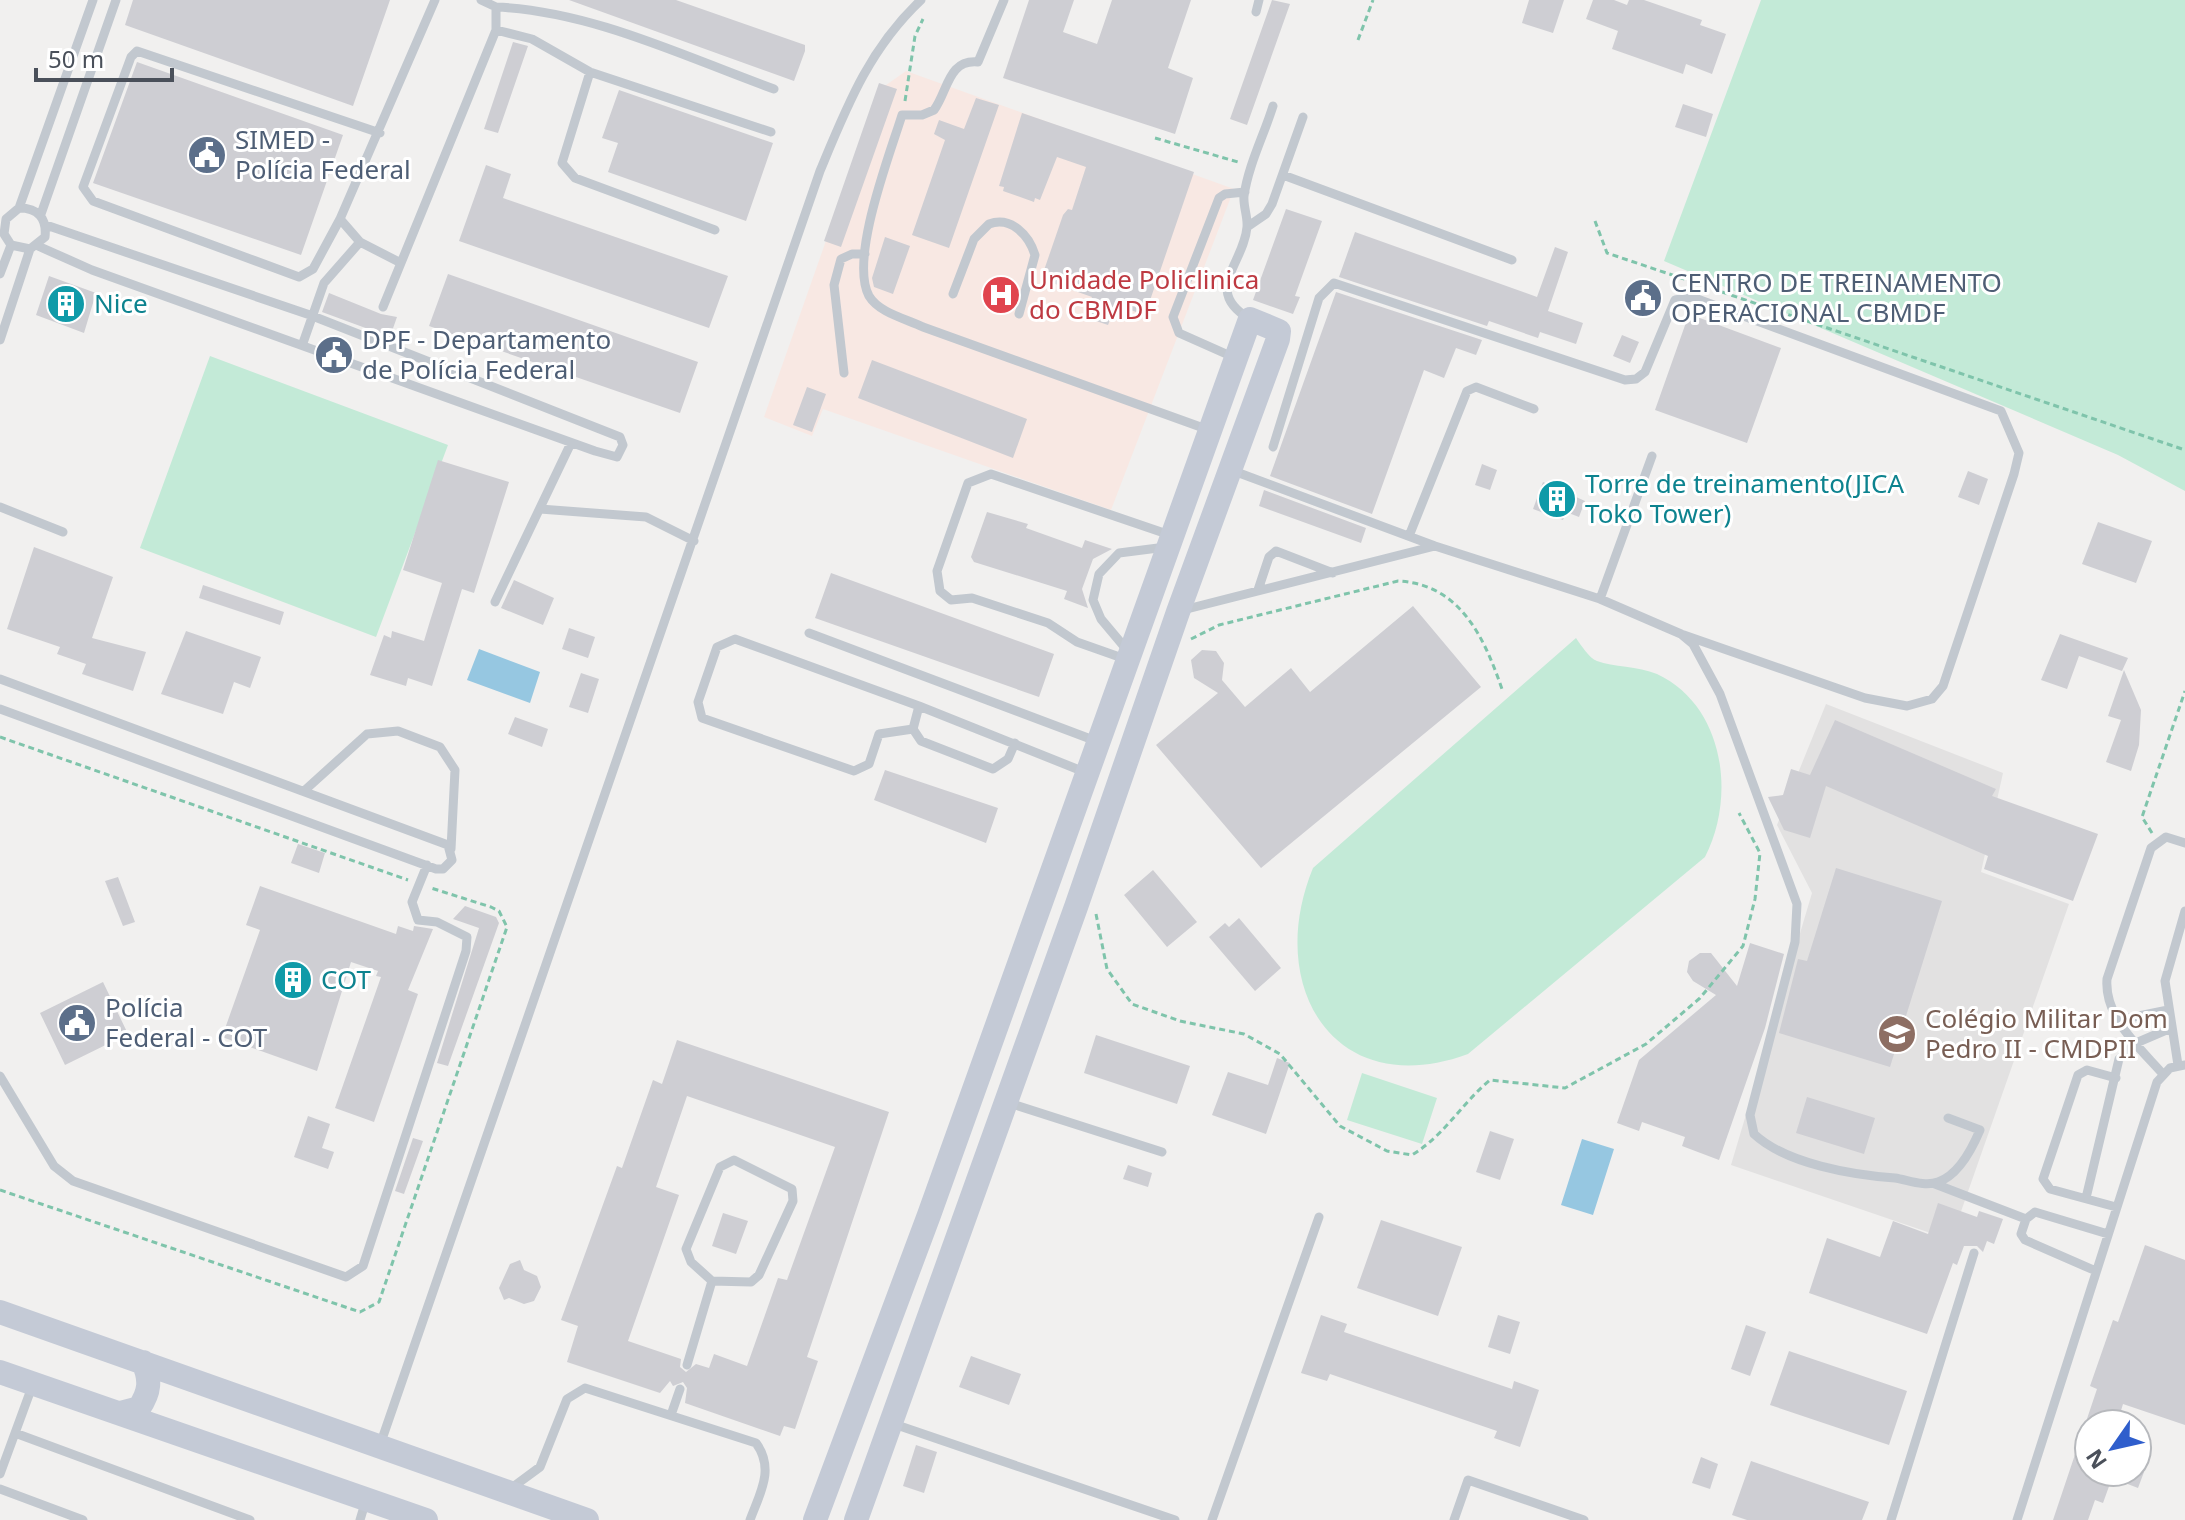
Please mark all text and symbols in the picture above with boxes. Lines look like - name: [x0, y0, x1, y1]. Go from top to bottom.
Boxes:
- scale bar: [36, 32, 172, 82]
- text: 50 m: [48, 42, 104, 75]
- place label: SIMED - Polícia Federal: [235, 121, 411, 187]
- public building icon: SIMED - Polícia Federal: [186, 134, 228, 176]
- place label: Unidade Policlinica do CBMDF: [1029, 261, 1259, 327]
- place label: CENTRO DE TREINAMENTO OPERACIONAL CBMDF: [1671, 264, 2002, 330]
- hospital icon: Unidade Policlinica do CBMDF: [980, 274, 1022, 316]
- public building icon: CENTRO DE TREINAMENTO OPERACIONAL CBMDF: [1622, 277, 1664, 319]
- building icon: Nice: [45, 283, 87, 325]
- place label: Nice: [94, 285, 148, 321]
- place label: DPF - Departamento de Polícia Federal: [362, 321, 611, 387]
- public building icon: DPF - Departamento de Polícia Federal: [313, 334, 355, 376]
- place label: Torre de treinamento(JICA Toko Tower): [1585, 465, 1904, 531]
- building icon: Torre de treinamento(JICA Toko Tower): [1536, 478, 1578, 520]
- building icon: COT: [272, 959, 314, 1001]
- place label: COT: [321, 961, 371, 997]
- place label: Polícia Federal - COT: [105, 989, 268, 1055]
- place label: Colégio Militar Dom Pedro II - CMDPII: [1925, 1000, 2168, 1066]
- public building icon: Polícia Federal - COT: [56, 1002, 98, 1044]
- school or university icon: Colégio Militar Dom Pedro II - CMDPII: [1876, 1013, 1918, 1055]
- north arrow: [2073, 1408, 2153, 1488]
- text: N: [2078, 1444, 2113, 1476]

